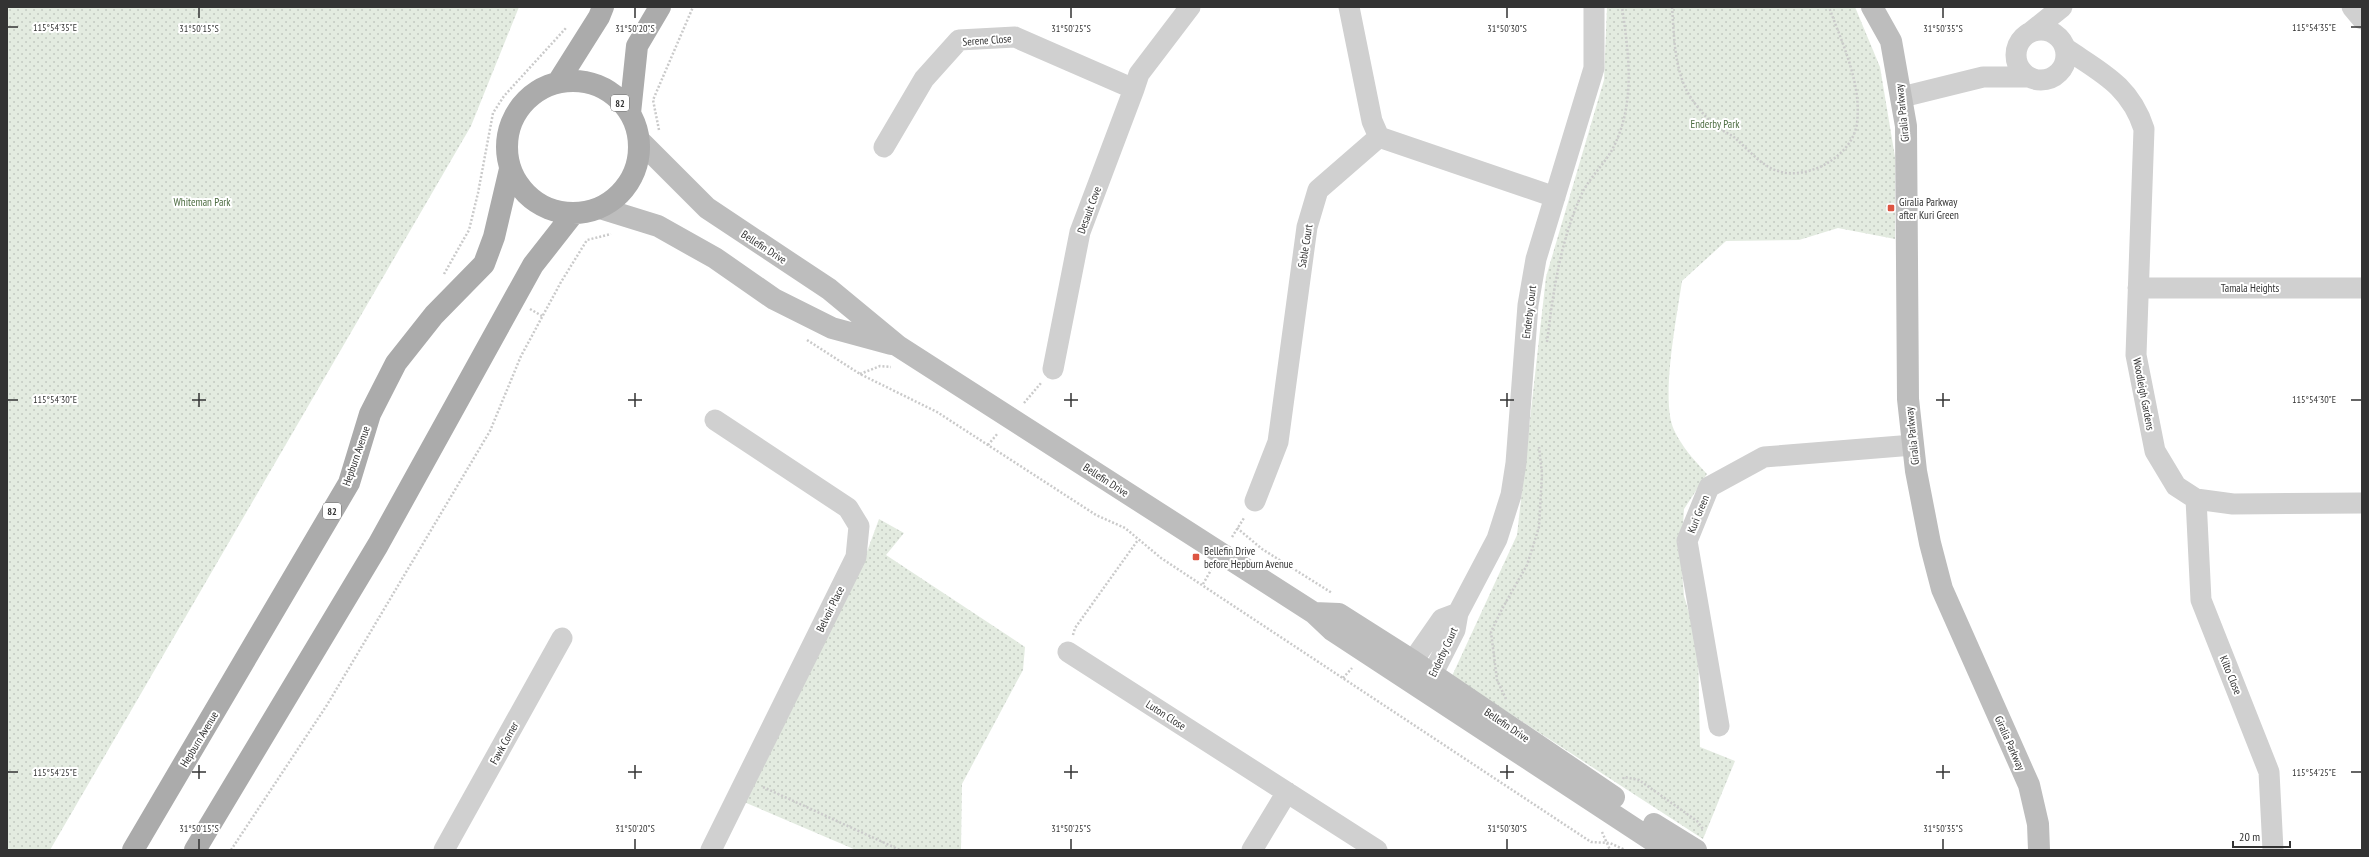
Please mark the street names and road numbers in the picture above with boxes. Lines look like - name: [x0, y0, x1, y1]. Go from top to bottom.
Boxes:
- street label: Serene Close: [962, 31, 1012, 49]
- street label: Giralia Parkway: [1892, 82, 1912, 143]
- road number: 82: [611, 95, 629, 111]
- street label: Desault Cove: [1074, 184, 1104, 236]
- street label: Sable Court: [1295, 223, 1315, 269]
- street label: Bellefin Drive: [739, 227, 790, 267]
- street label: Tamala Heights: [2221, 281, 2279, 295]
- street label: Enderby Court: [1519, 285, 1539, 339]
- street label: Woodleigh Gardens: [2130, 357, 2158, 432]
- street label: Giralia Parkway: [1902, 405, 1922, 466]
- street label: Hepburn Avenue: [339, 424, 373, 488]
- street label: Bellefin Drive: [1081, 460, 1132, 500]
- street label: Kuri Green: [1684, 493, 1712, 535]
- road number: 82: [323, 503, 341, 519]
- street label: Belvoir Place: [813, 583, 847, 634]
- street label: Enderby Court: [1425, 625, 1461, 679]
- street label: Kilto Close: [2217, 653, 2245, 697]
- street label: Luton Close: [1143, 697, 1189, 733]
- street label: Bellefin Drive: [1482, 705, 1533, 745]
- street label: Hepburn Avenue: [177, 708, 221, 769]
- street label: Giralia Parkway: [1992, 714, 2029, 773]
- street label: Fawk Corner: [487, 719, 521, 767]

